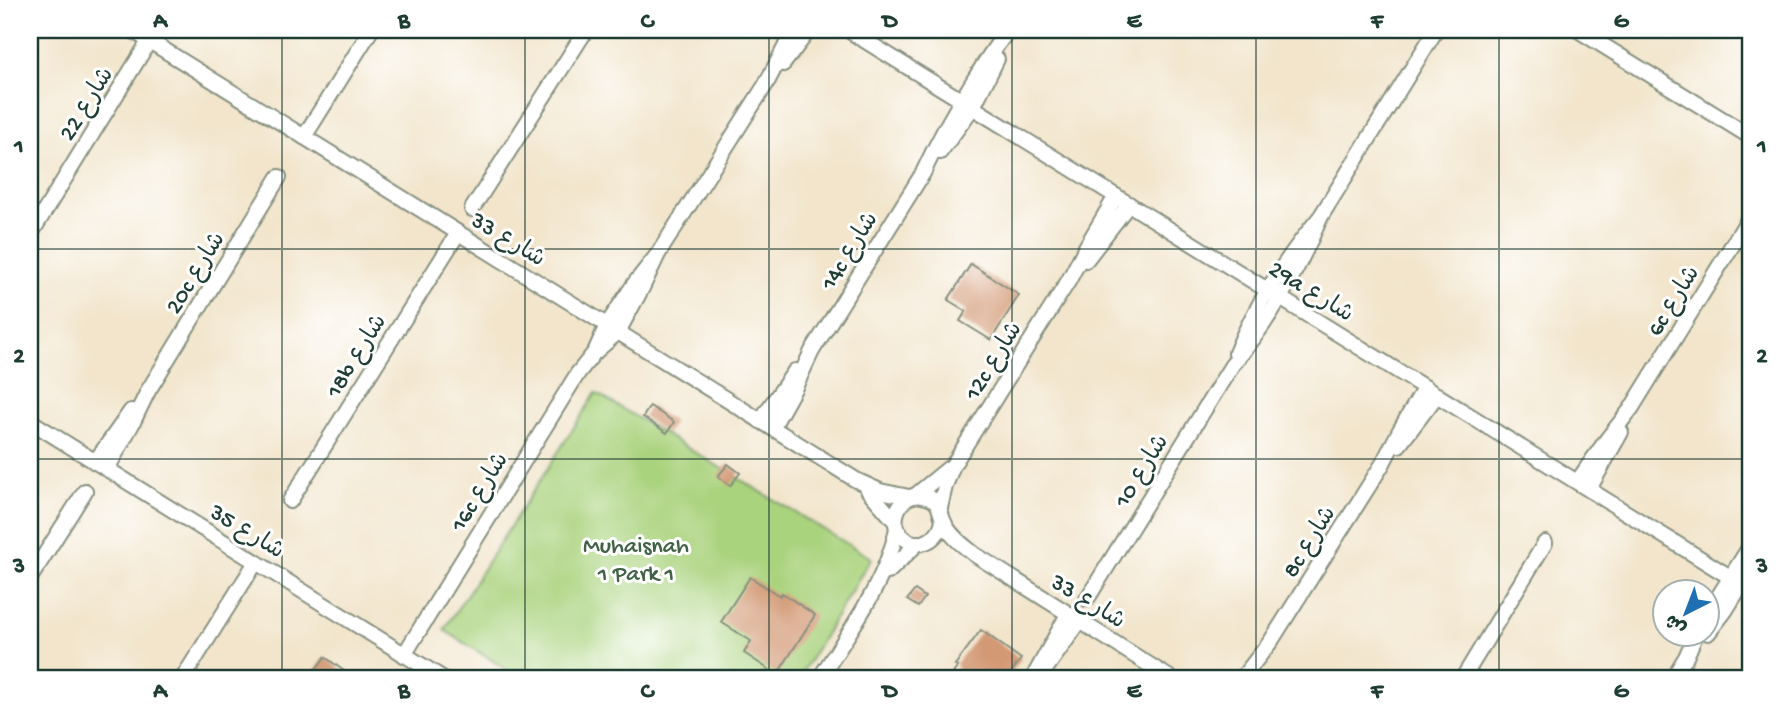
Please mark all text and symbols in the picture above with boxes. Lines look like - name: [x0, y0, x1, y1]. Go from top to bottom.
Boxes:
- text: A: [152, 9, 168, 36]
- text: B: [397, 9, 411, 36]
- text: C: [641, 9, 656, 36]
- text: D: [881, 9, 899, 36]
- text: E: [1127, 9, 1143, 36]
- text: F: [1370, 9, 1385, 36]
- text: G: [1614, 9, 1630, 36]
- street label: شارع 22: [54, 63, 122, 147]
- text: 1: [13, 134, 24, 161]
- text: 1: [1756, 134, 1767, 161]
- street label: شارع 33: [464, 206, 550, 275]
- street label: 14c شارع: [815, 207, 886, 297]
- street label: 20c شارع: [161, 228, 233, 320]
- street label: 29a شارع: [1262, 256, 1358, 330]
- street label: 6c شارع: [1642, 261, 1708, 343]
- street label: 18b شارع: [320, 310, 395, 405]
- street label: 12c شارع: [959, 317, 1030, 407]
- text: 2: [13, 344, 25, 371]
- text: 2: [1756, 344, 1768, 371]
- street label: شارع 10: [1109, 430, 1177, 515]
- street label: 16c شارع: [445, 448, 516, 539]
- street label: شارع 35: [203, 498, 289, 567]
- street label: 8c شارع: [1278, 502, 1344, 584]
- park label: Muhaisnah 1 Park 1: [583, 533, 689, 590]
- text: 3: [12, 554, 25, 581]
- text: 3: [1755, 554, 1768, 581]
- street label: شارع 33: [1044, 568, 1130, 637]
- north arrow: [1652, 578, 1722, 648]
- text: ش: [1661, 607, 1692, 639]
- text: A: [152, 679, 168, 706]
- text: B: [397, 679, 411, 706]
- text: C: [641, 679, 656, 706]
- text: D: [881, 679, 899, 706]
- text: E: [1127, 679, 1143, 706]
- text: F: [1370, 679, 1385, 706]
- text: G: [1614, 679, 1630, 706]

